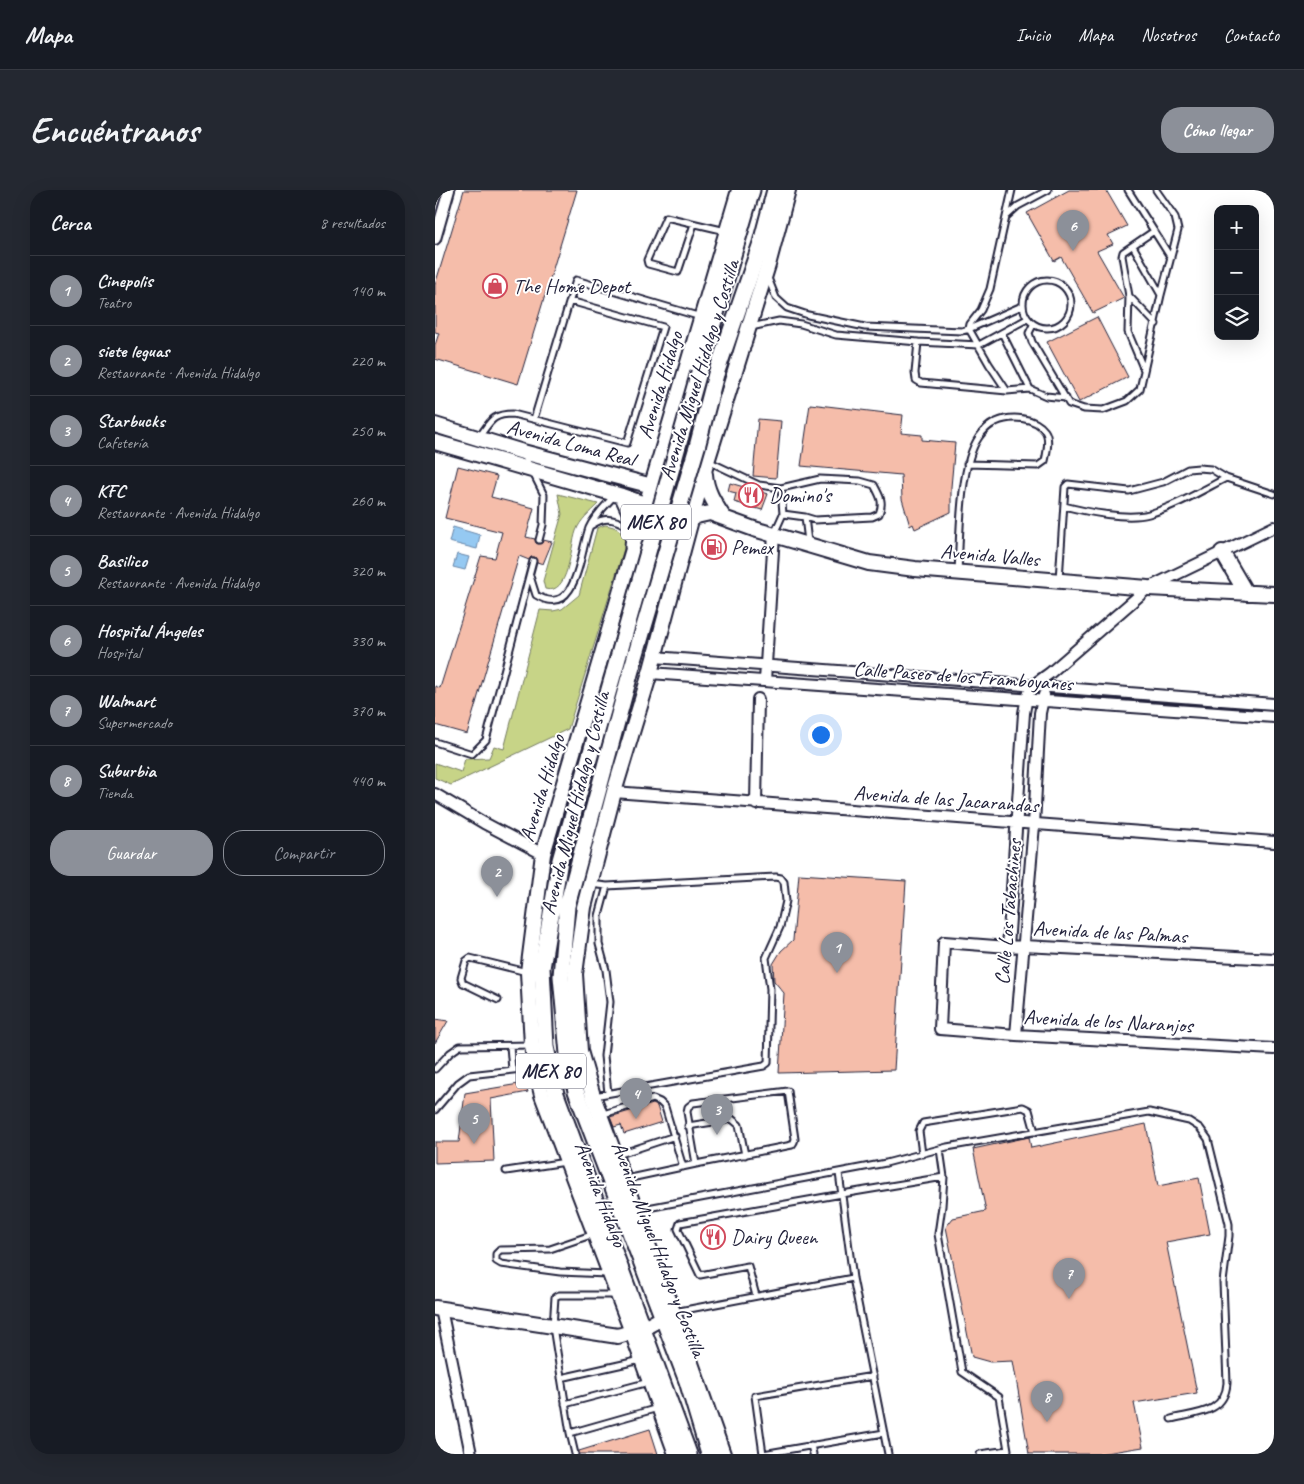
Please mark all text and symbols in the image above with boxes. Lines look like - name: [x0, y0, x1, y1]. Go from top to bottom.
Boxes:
- text: Mapa: [25, 20, 72, 50]
- text: Inicio: [1016, 24, 1050, 46]
- text: Mapa: [1078, 24, 1113, 46]
- text: Nosotros: [1141, 24, 1196, 46]
- text: Contacto: [1224, 24, 1279, 46]
- button: Cómo llegar: [1161, 107, 1274, 153]
- text: Encuéntranos: [30, 108, 199, 153]
- map controls: [1214, 205, 1259, 340]
- button: +: [1214, 205, 1259, 250]
- text: Cerca: [50, 210, 91, 236]
- pin: 6: [1057, 210, 1089, 251]
- text: 8 resultados: [320, 213, 385, 233]
- button: −: [1214, 250, 1259, 295]
- street label: Avenida Miguel Hidalgo y Costilla: [653, 254, 746, 483]
- text: Cinepolis: [97, 269, 153, 293]
- shop icon: The Home Depot: [482, 273, 508, 299]
- place label: The Home Depot: [513, 273, 632, 299]
- text: 1: [62, 281, 70, 301]
- text: 140 m: [351, 281, 385, 301]
- text: Teatro: [97, 293, 131, 313]
- button: layers: [1214, 295, 1259, 340]
- street label: Avenida Hidalgo: [631, 327, 689, 442]
- text: siete leguas: [97, 339, 169, 363]
- text: 2: [62, 351, 70, 371]
- text: 220 m: [351, 351, 385, 371]
- text: Restaurante · Avenida Hidalgo: [97, 363, 259, 383]
- text: Starbucks: [97, 409, 165, 433]
- street label: Avenida Loma Real: [504, 413, 641, 473]
- text: 3: [62, 421, 70, 441]
- text: 250 m: [351, 421, 385, 441]
- text: Cafetería: [97, 433, 148, 453]
- text: KFC: [97, 479, 125, 503]
- restaurant icon: Domino's: [738, 482, 764, 508]
- place label: Domino's: [769, 482, 833, 508]
- text: 4: [62, 491, 70, 511]
- text: 260 m: [351, 491, 385, 511]
- text: Restaurante · Avenida Hidalgo: [97, 503, 259, 523]
- road number: MEX 80: [621, 504, 691, 540]
- fuel station icon: Pemex: [701, 534, 727, 560]
- place label: Pemex: [731, 534, 775, 560]
- street label: Avenida Valles: [940, 538, 1042, 572]
- text: Basilico: [97, 549, 147, 573]
- text: 5: [63, 561, 69, 581]
- text: 320 m: [351, 561, 385, 581]
- text: Restaurante · Avenida Hidalgo: [97, 573, 259, 593]
- text: Hospital Ángeles: [97, 619, 202, 643]
- text: 6: [62, 631, 70, 651]
- text: 330 m: [351, 631, 385, 651]
- text: Hospital: [97, 643, 141, 663]
- street label: Calle Paseo de los Framboyanes: [853, 655, 1075, 697]
- street label: Avenida Miguel Hidalgo y Costilla: [535, 686, 616, 917]
- text: Walmart: [97, 689, 155, 713]
- text: 7: [62, 701, 70, 721]
- text: 370 m: [351, 701, 385, 721]
- text: Supermercado: [97, 713, 172, 733]
- your location: [808, 722, 834, 748]
- street label: Avenida Hidalgo: [513, 730, 571, 845]
- text: Suburbia: [97, 759, 156, 783]
- text: 8: [62, 771, 70, 791]
- text: 440 m: [351, 771, 385, 791]
- street label: Avenida de las Jacarandas: [853, 780, 1041, 819]
- text: Tienda: [97, 783, 133, 803]
- button: Guardar: [50, 830, 213, 876]
- button: Compartir: [223, 830, 385, 876]
- street label: Calle Los Tabachines: [989, 836, 1027, 986]
- pin: 2: [481, 856, 513, 897]
- street label: Avenida de las Palmas: [1032, 915, 1189, 949]
- pin: 1: [821, 932, 853, 973]
- street label: Avenida de los Naranjos: [1023, 1004, 1195, 1039]
- road number: MEX 80: [516, 1054, 586, 1088]
- pin: 4: [620, 1078, 652, 1119]
- pin: 3: [701, 1094, 733, 1135]
- pin: 5: [458, 1103, 490, 1144]
- street label: Avenida Miguel Hidalgo y Costilla: [606, 1137, 713, 1363]
- street label: Avenida Hidalgo: [569, 1138, 634, 1252]
- restaurant icon: Dairy Queen: [700, 1224, 726, 1250]
- place label: Dairy Queen: [731, 1224, 819, 1250]
- pin: 7: [1053, 1258, 1085, 1299]
- pin: 8: [1031, 1381, 1063, 1422]

